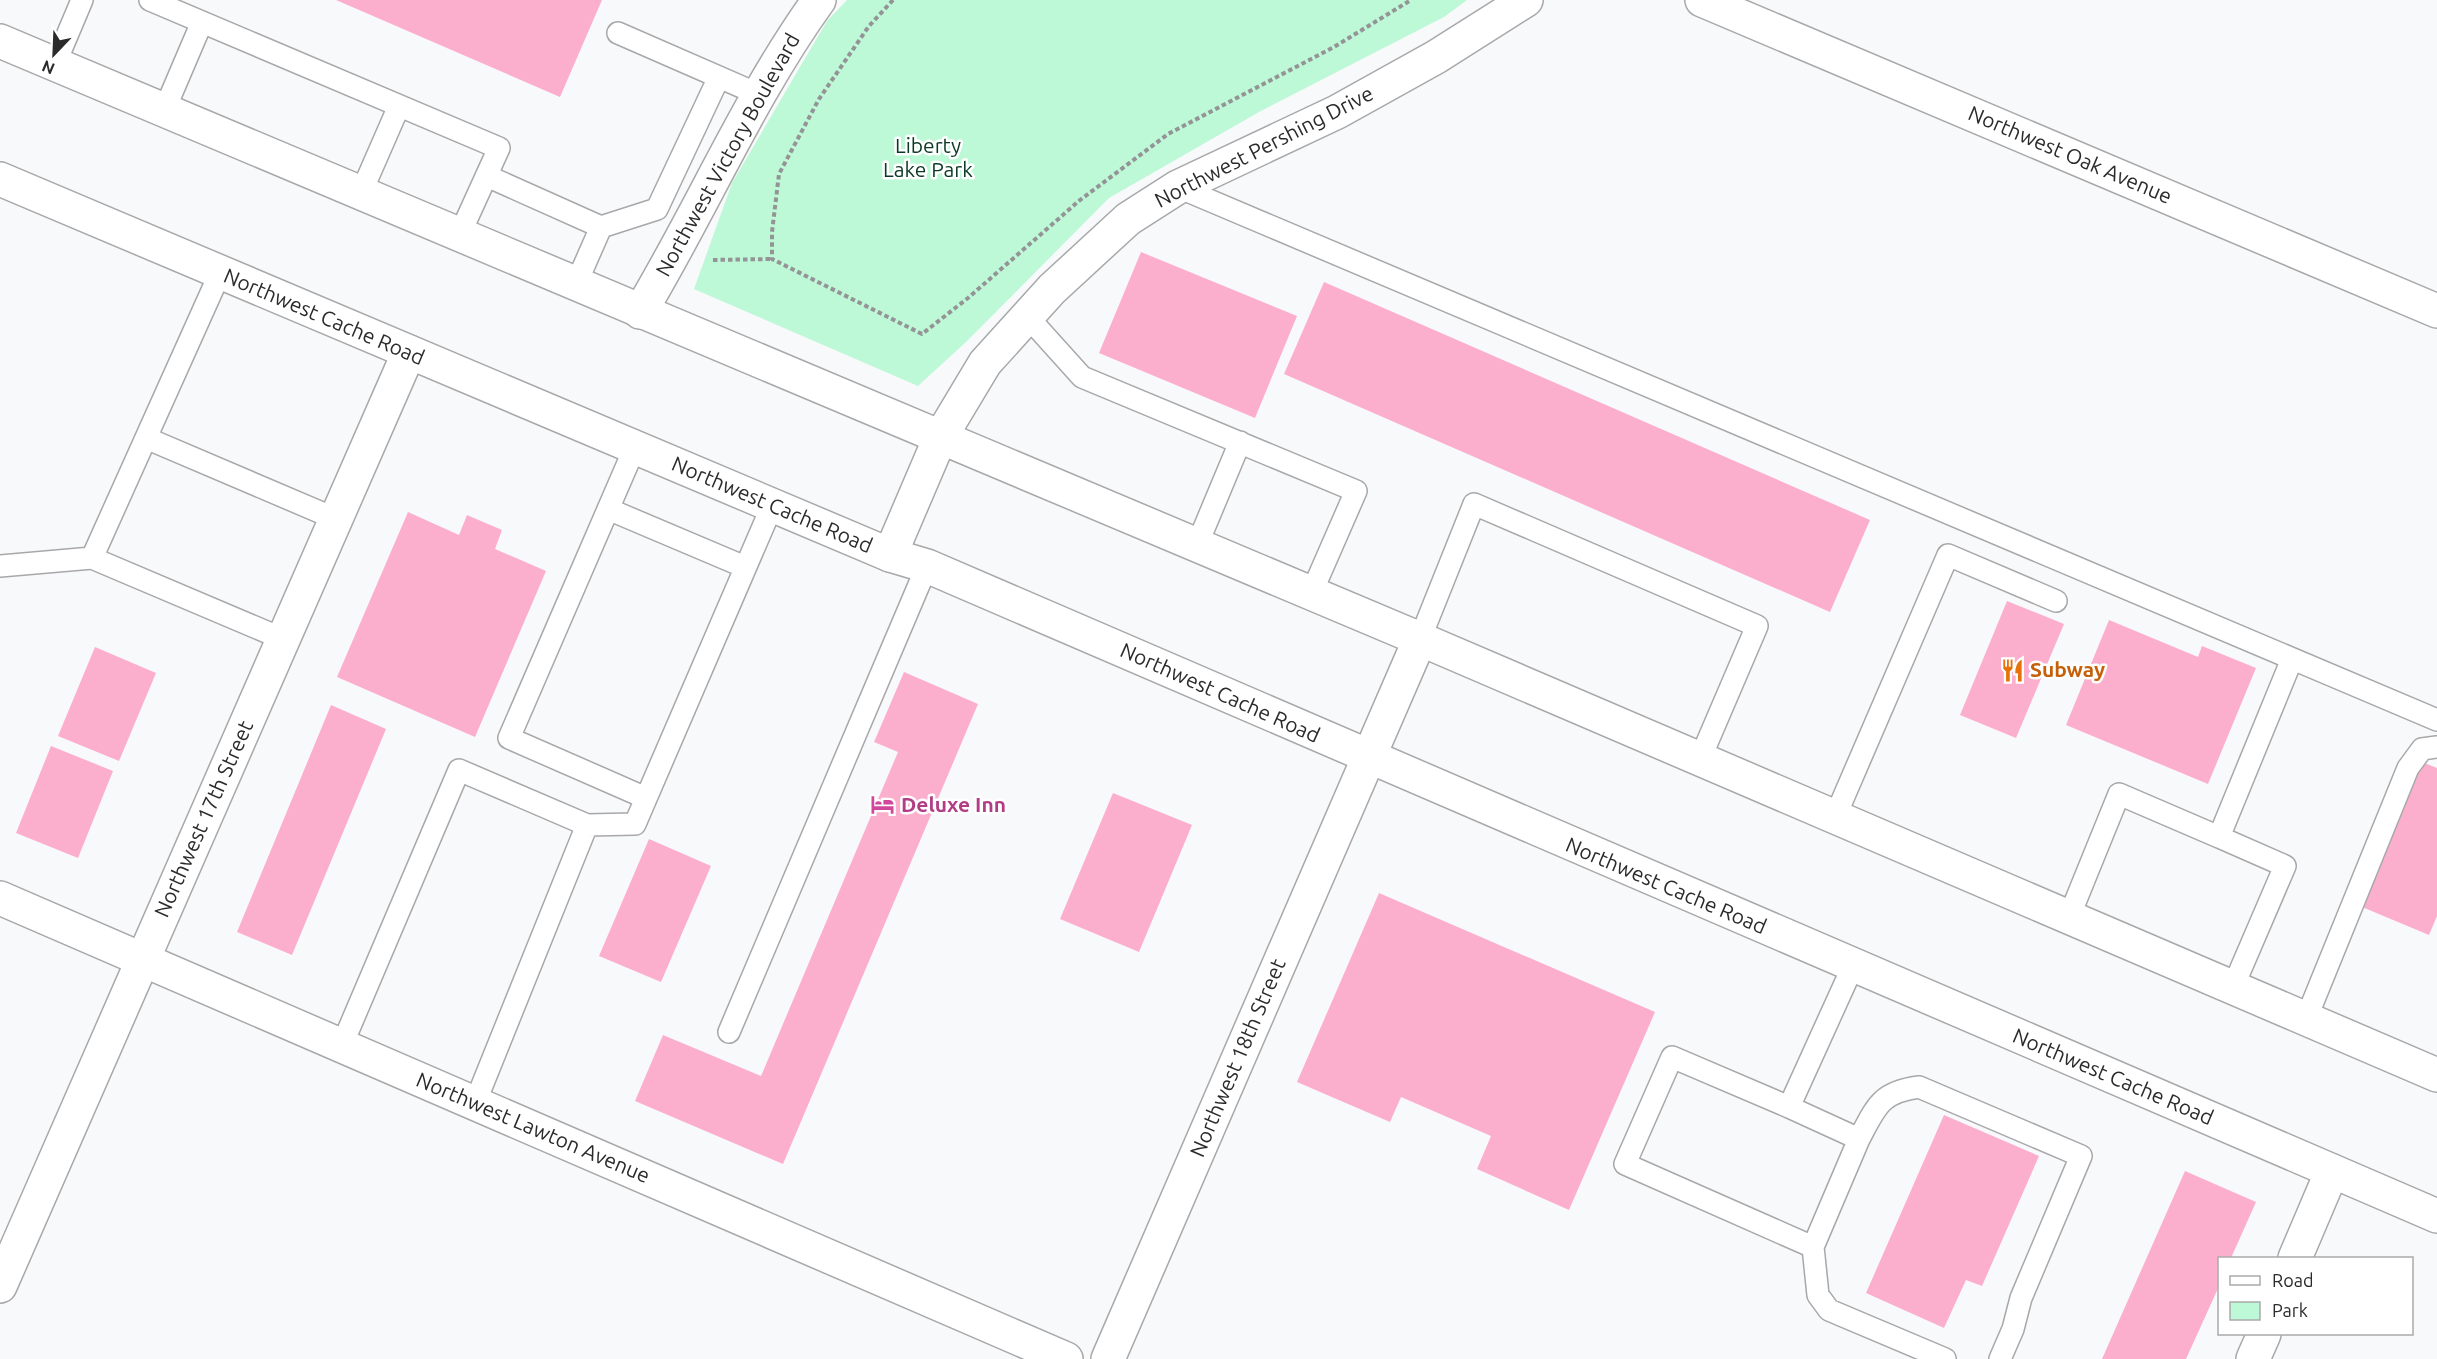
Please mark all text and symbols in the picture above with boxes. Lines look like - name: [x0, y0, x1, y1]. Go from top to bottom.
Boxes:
- north arrow: [24, 24, 84, 84]
- street label: Northwest Victory Boulevard: [650, 29, 804, 280]
- text: N: [39, 57, 57, 78]
- street label: Northwest Pershing Drive: [1150, 81, 1377, 212]
- street label: Northwest Oak Avenue: [1965, 100, 2176, 208]
- park label: Liberty Lake Park: [883, 133, 973, 181]
- street label: Northwest Cache Road: [220, 263, 428, 369]
- street label: Northwest Cache Road: [668, 451, 876, 557]
- street label: Northwest Cache Road: [1117, 637, 1324, 747]
- restaurant icon: Subway: [1999, 657, 2025, 683]
- place label: Subway: [2030, 657, 2105, 681]
- street label: Northwest 17th Street: [149, 716, 257, 921]
- hotel icon: Deluxe Inn: [870, 792, 896, 818]
- place label: Deluxe Inn: [901, 792, 1006, 816]
- street label: Northwest Cache Road: [1562, 832, 1770, 938]
- street label: Northwest 18th Street: [1184, 955, 1290, 1160]
- street label: Northwest Cache Road: [2009, 1023, 2217, 1129]
- street label: Northwest Lawton Avenue: [413, 1067, 654, 1187]
- legend: [2218, 1257, 2413, 1335]
- text: Road: [2272, 1270, 2314, 1290]
- text: Park: [2272, 1300, 2308, 1320]

